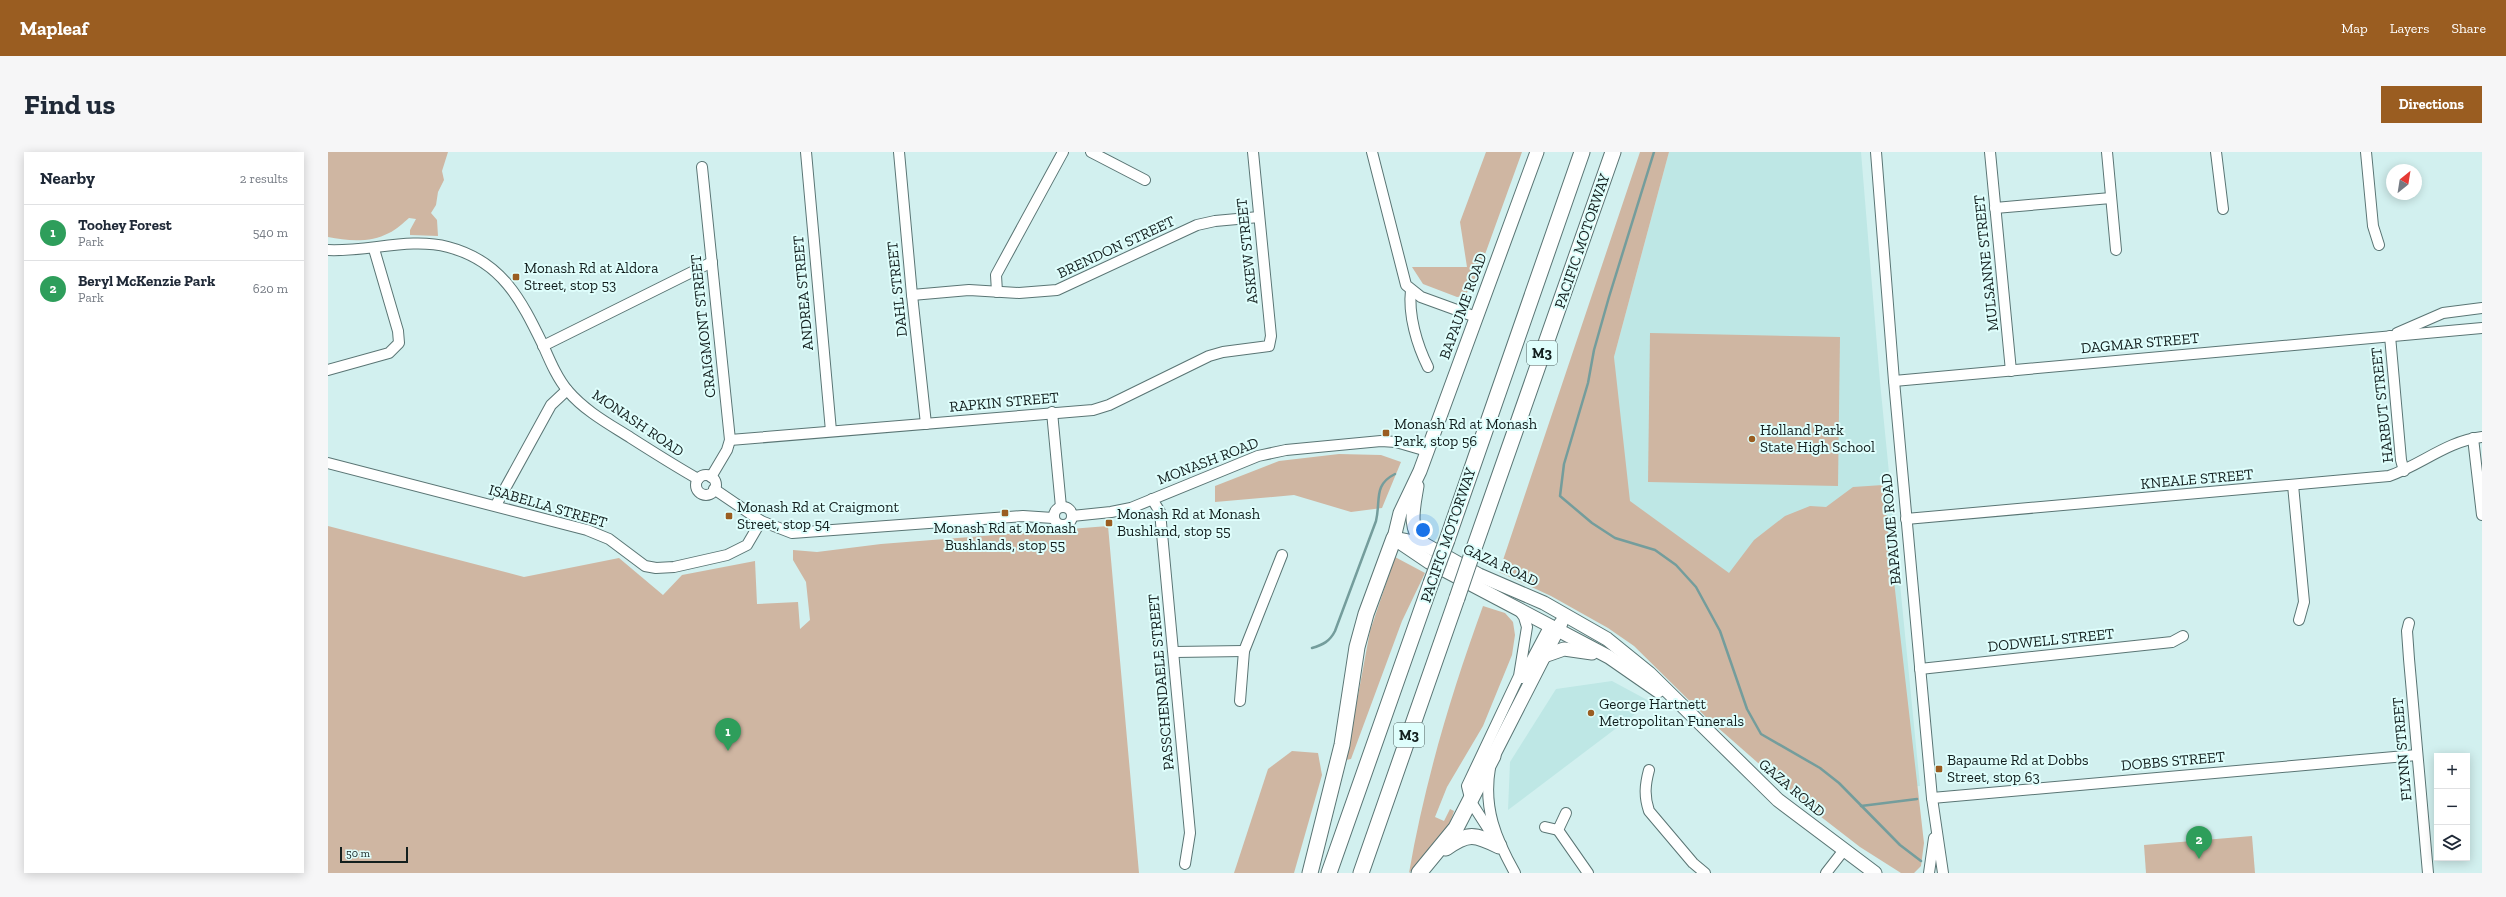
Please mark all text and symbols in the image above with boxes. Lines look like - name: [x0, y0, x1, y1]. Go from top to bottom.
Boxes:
- text: Mapleaf: [20, 17, 88, 40]
- text: Map: [2341, 20, 2368, 37]
- text: Layers: [2390, 20, 2429, 37]
- text: Share: [2451, 20, 2486, 37]
- button: Directions: [2381, 86, 2482, 123]
- text: Find us: [24, 88, 115, 121]
- north arrow: [2386, 164, 2422, 200]
- text: Nearby: [40, 168, 95, 188]
- street label: PACIFIC MOTORWAY: [1550, 170, 1614, 311]
- text: 2 results: [240, 171, 288, 186]
- street label: MULSANNE STREET: [1970, 194, 2002, 332]
- street label: ASKEW STREET: [1232, 197, 1262, 305]
- street label: BRENDON STREET: [1054, 212, 1178, 282]
- text: Toohey Forest: [78, 216, 172, 234]
- text: 1: [50, 225, 56, 240]
- text: 540 m: [253, 225, 288, 240]
- text: Park: [78, 234, 104, 249]
- street label: ANDREA STREET: [789, 235, 817, 351]
- street label: DAHL STREET: [883, 240, 911, 338]
- street label: BAPAUME ROAD: [1435, 250, 1491, 362]
- street label: CRAIGMONT STREET: [686, 253, 720, 399]
- place label: Monash Rd at Aldora Street, stop 53: [524, 259, 658, 294]
- text: Beryl McKenzie Park: [78, 272, 215, 290]
- marker: Monash Rd at Aldora Street, stop 53: [511, 272, 521, 282]
- text: 2: [50, 281, 56, 296]
- text: 620 m: [253, 281, 288, 296]
- text: Park: [78, 290, 104, 305]
- street label: DAGMAR STREET: [2080, 329, 2200, 357]
- road number: M3: [1527, 341, 1557, 365]
- street label: HARBUT STREET: [2367, 346, 2397, 464]
- street label: MONASH ROAD: [589, 386, 687, 460]
- street label: RAPKIN STREET: [948, 388, 1060, 416]
- place label: Monash Rd at Monash Park, stop 56: [1394, 415, 1538, 450]
- place label: Holland Park State High School: [1760, 421, 1875, 456]
- marker: Monash Rd at Monash Park, stop 56: [1381, 428, 1391, 438]
- street label: MONASH ROAD: [1155, 433, 1261, 489]
- marker: Holland Park State High School: [1747, 434, 1757, 444]
- street label: PACIFIC MOTORWAY: [1416, 464, 1480, 605]
- street label: KNEALE STREET: [2140, 465, 2254, 493]
- street label: BAPAUME ROAD: [1877, 473, 1905, 585]
- street label: ISABELLA STREET: [487, 480, 609, 532]
- place label: Monash Rd at Craigmont Street, stop 54: [737, 498, 900, 533]
- place label: Monash Rd at Monash Bushland, stop 55: [1117, 505, 1261, 540]
- marker: Monash Rd at Monash Bushlands, stop 55: [1000, 508, 1010, 518]
- marker: Monash Rd at Craigmont Street, stop 54: [724, 511, 734, 521]
- marker: Monash Rd at Monash Bushland, stop 55: [1104, 518, 1114, 528]
- place label: Monash Rd at Monash Bushlands, stop 55: [933, 519, 1077, 554]
- your location: [1413, 520, 1433, 540]
- street label: GAZA ROAD: [1460, 540, 1542, 590]
- street label: PASSCHENDAELE STREET: [1144, 593, 1178, 771]
- street label: DODWELL STREET: [1987, 624, 2115, 656]
- place label: George Hartnett Metropolitan Funerals: [1599, 695, 1744, 730]
- street label: FLYNN STREET: [2389, 696, 2415, 802]
- marker: George Hartnett Metropolitan Funerals: [1586, 708, 1596, 718]
- pin: 1: [715, 718, 741, 751]
- road number: M3: [1394, 723, 1424, 747]
- street label: DOBBS STREET: [2120, 747, 2226, 775]
- place label: Bapaume Rd at Dobbs Street, stop 63: [1947, 751, 2088, 786]
- map controls: [2434, 753, 2470, 861]
- button: +: [2434, 753, 2470, 789]
- street label: GAZA ROAD: [1755, 755, 1829, 821]
- marker: Bapaume Rd at Dobbs Street, stop 63: [1934, 764, 1944, 774]
- button: −: [2434, 789, 2470, 825]
- button: layers: [2434, 825, 2470, 861]
- pin: 2: [2186, 826, 2212, 859]
- scale bar: [340, 845, 408, 864]
- text: 50 m: [346, 847, 370, 860]

